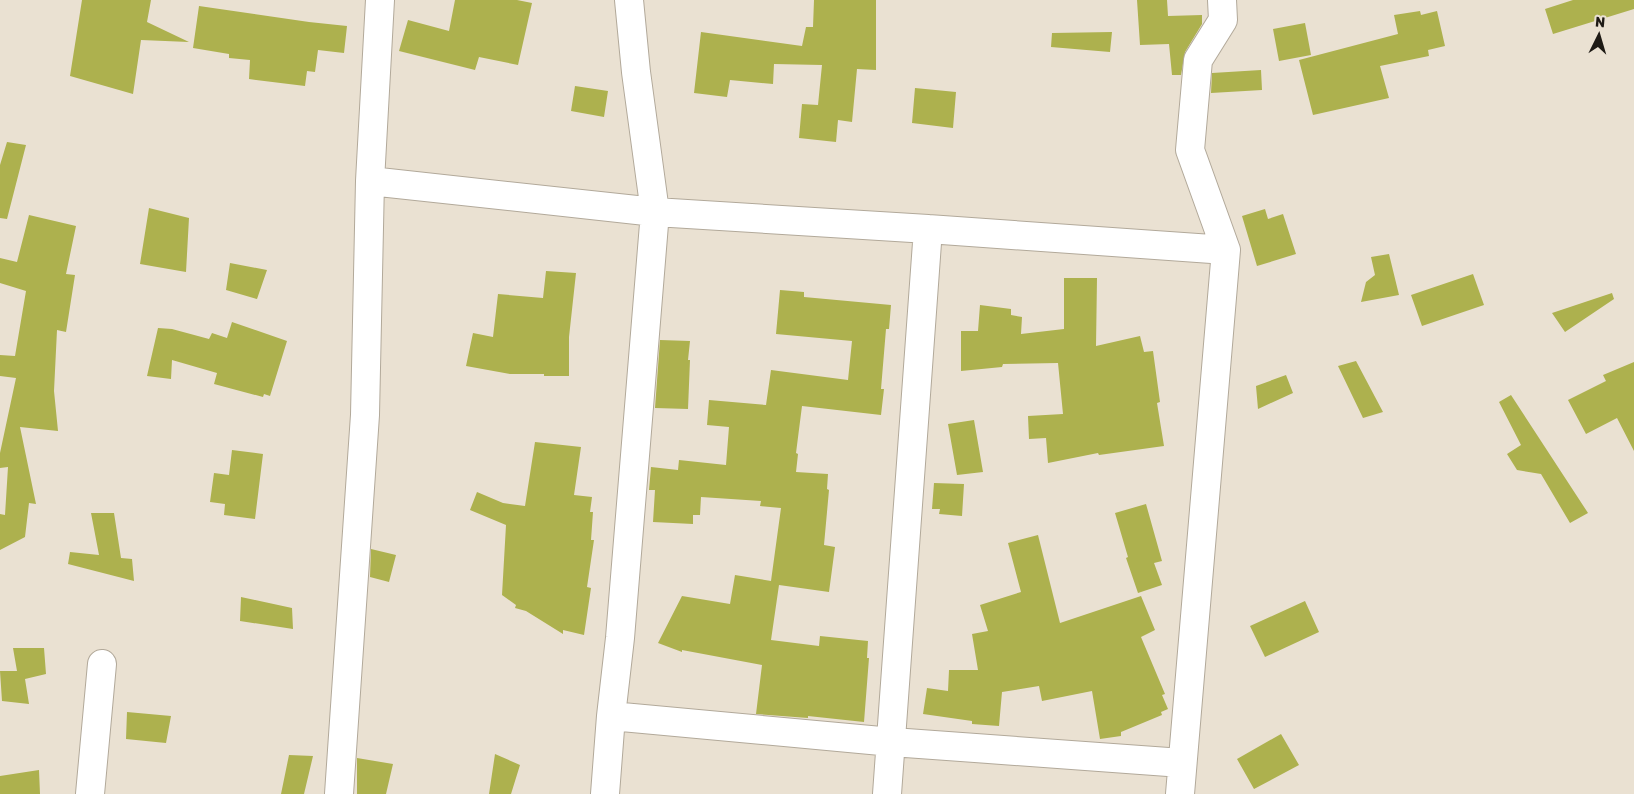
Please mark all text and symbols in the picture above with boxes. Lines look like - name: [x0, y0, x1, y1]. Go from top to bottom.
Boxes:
- north arrow: [1574, 10, 1624, 60]
- text: N: [1594, 14, 1606, 31]

